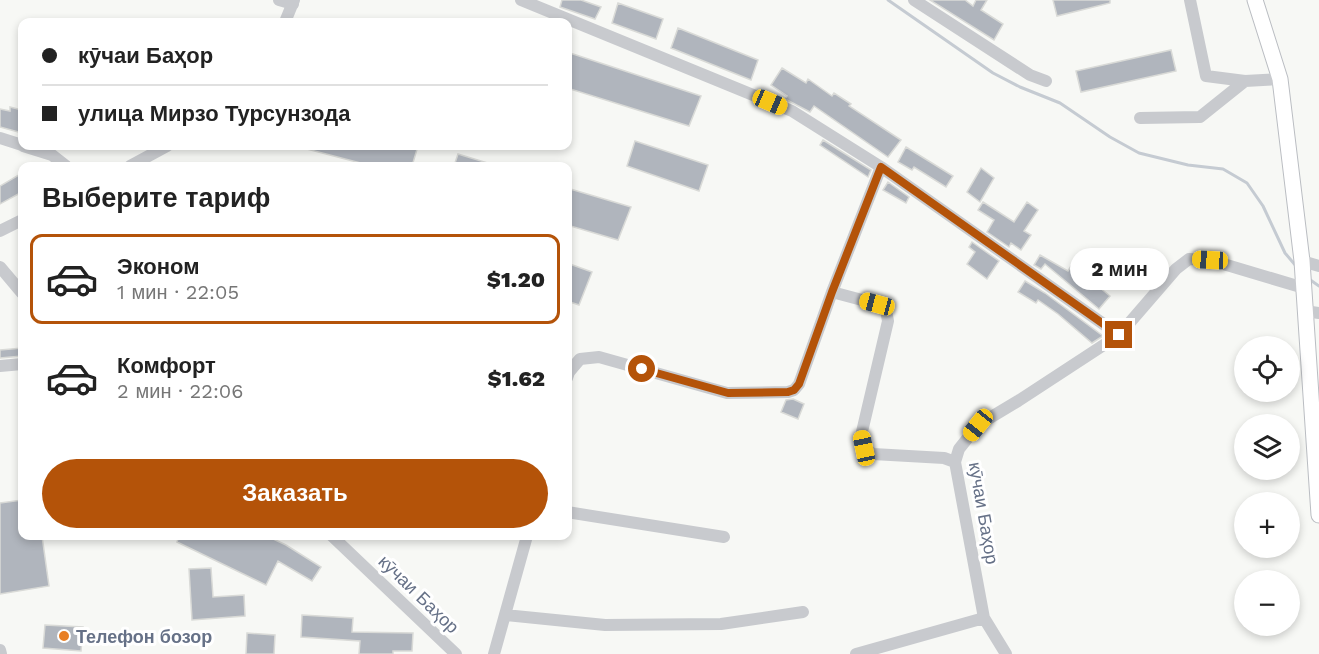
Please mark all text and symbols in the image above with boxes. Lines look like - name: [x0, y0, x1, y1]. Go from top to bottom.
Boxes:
- text: кӯчаи Баҳор: [78, 43, 213, 68]
- car: [750, 87, 790, 117]
- text: улица Мирзо Турсунзода: [78, 101, 350, 126]
- text: Выберите тариф: [42, 182, 270, 214]
- callout: 2 мин: [1070, 248, 1168, 290]
- car: [1192, 250, 1228, 270]
- icon: car: [45, 252, 99, 306]
- text: Эконом: [117, 254, 200, 279]
- text: 2 мин: [1091, 257, 1148, 281]
- text: $1.20: [487, 267, 545, 292]
- text: 1 мин · 22:05: [117, 280, 239, 304]
- car: [857, 291, 897, 317]
- route end: [1105, 321, 1132, 348]
- map controls: [1234, 336, 1300, 636]
- button: locate: [1234, 336, 1300, 402]
- icon: car: [45, 351, 99, 405]
- text: Комфорт: [117, 353, 216, 378]
- route start: [628, 355, 655, 382]
- text: $1.62: [488, 366, 545, 391]
- text: 2 мин · 22:06: [117, 379, 243, 403]
- car: [960, 405, 996, 445]
- button: layers: [1234, 414, 1300, 480]
- car: [851, 429, 877, 467]
- button: Заказать: [42, 459, 548, 528]
- street label: кӯчаи Баҳор: [965, 460, 1003, 566]
- button: +: [1234, 492, 1300, 558]
- street label: кӯчаи Баҳор: [375, 551, 463, 637]
- button: −: [1234, 570, 1300, 636]
- place label: Телефон бозор: [76, 626, 212, 647]
- marker: Телефон бозор: [57, 629, 71, 643]

